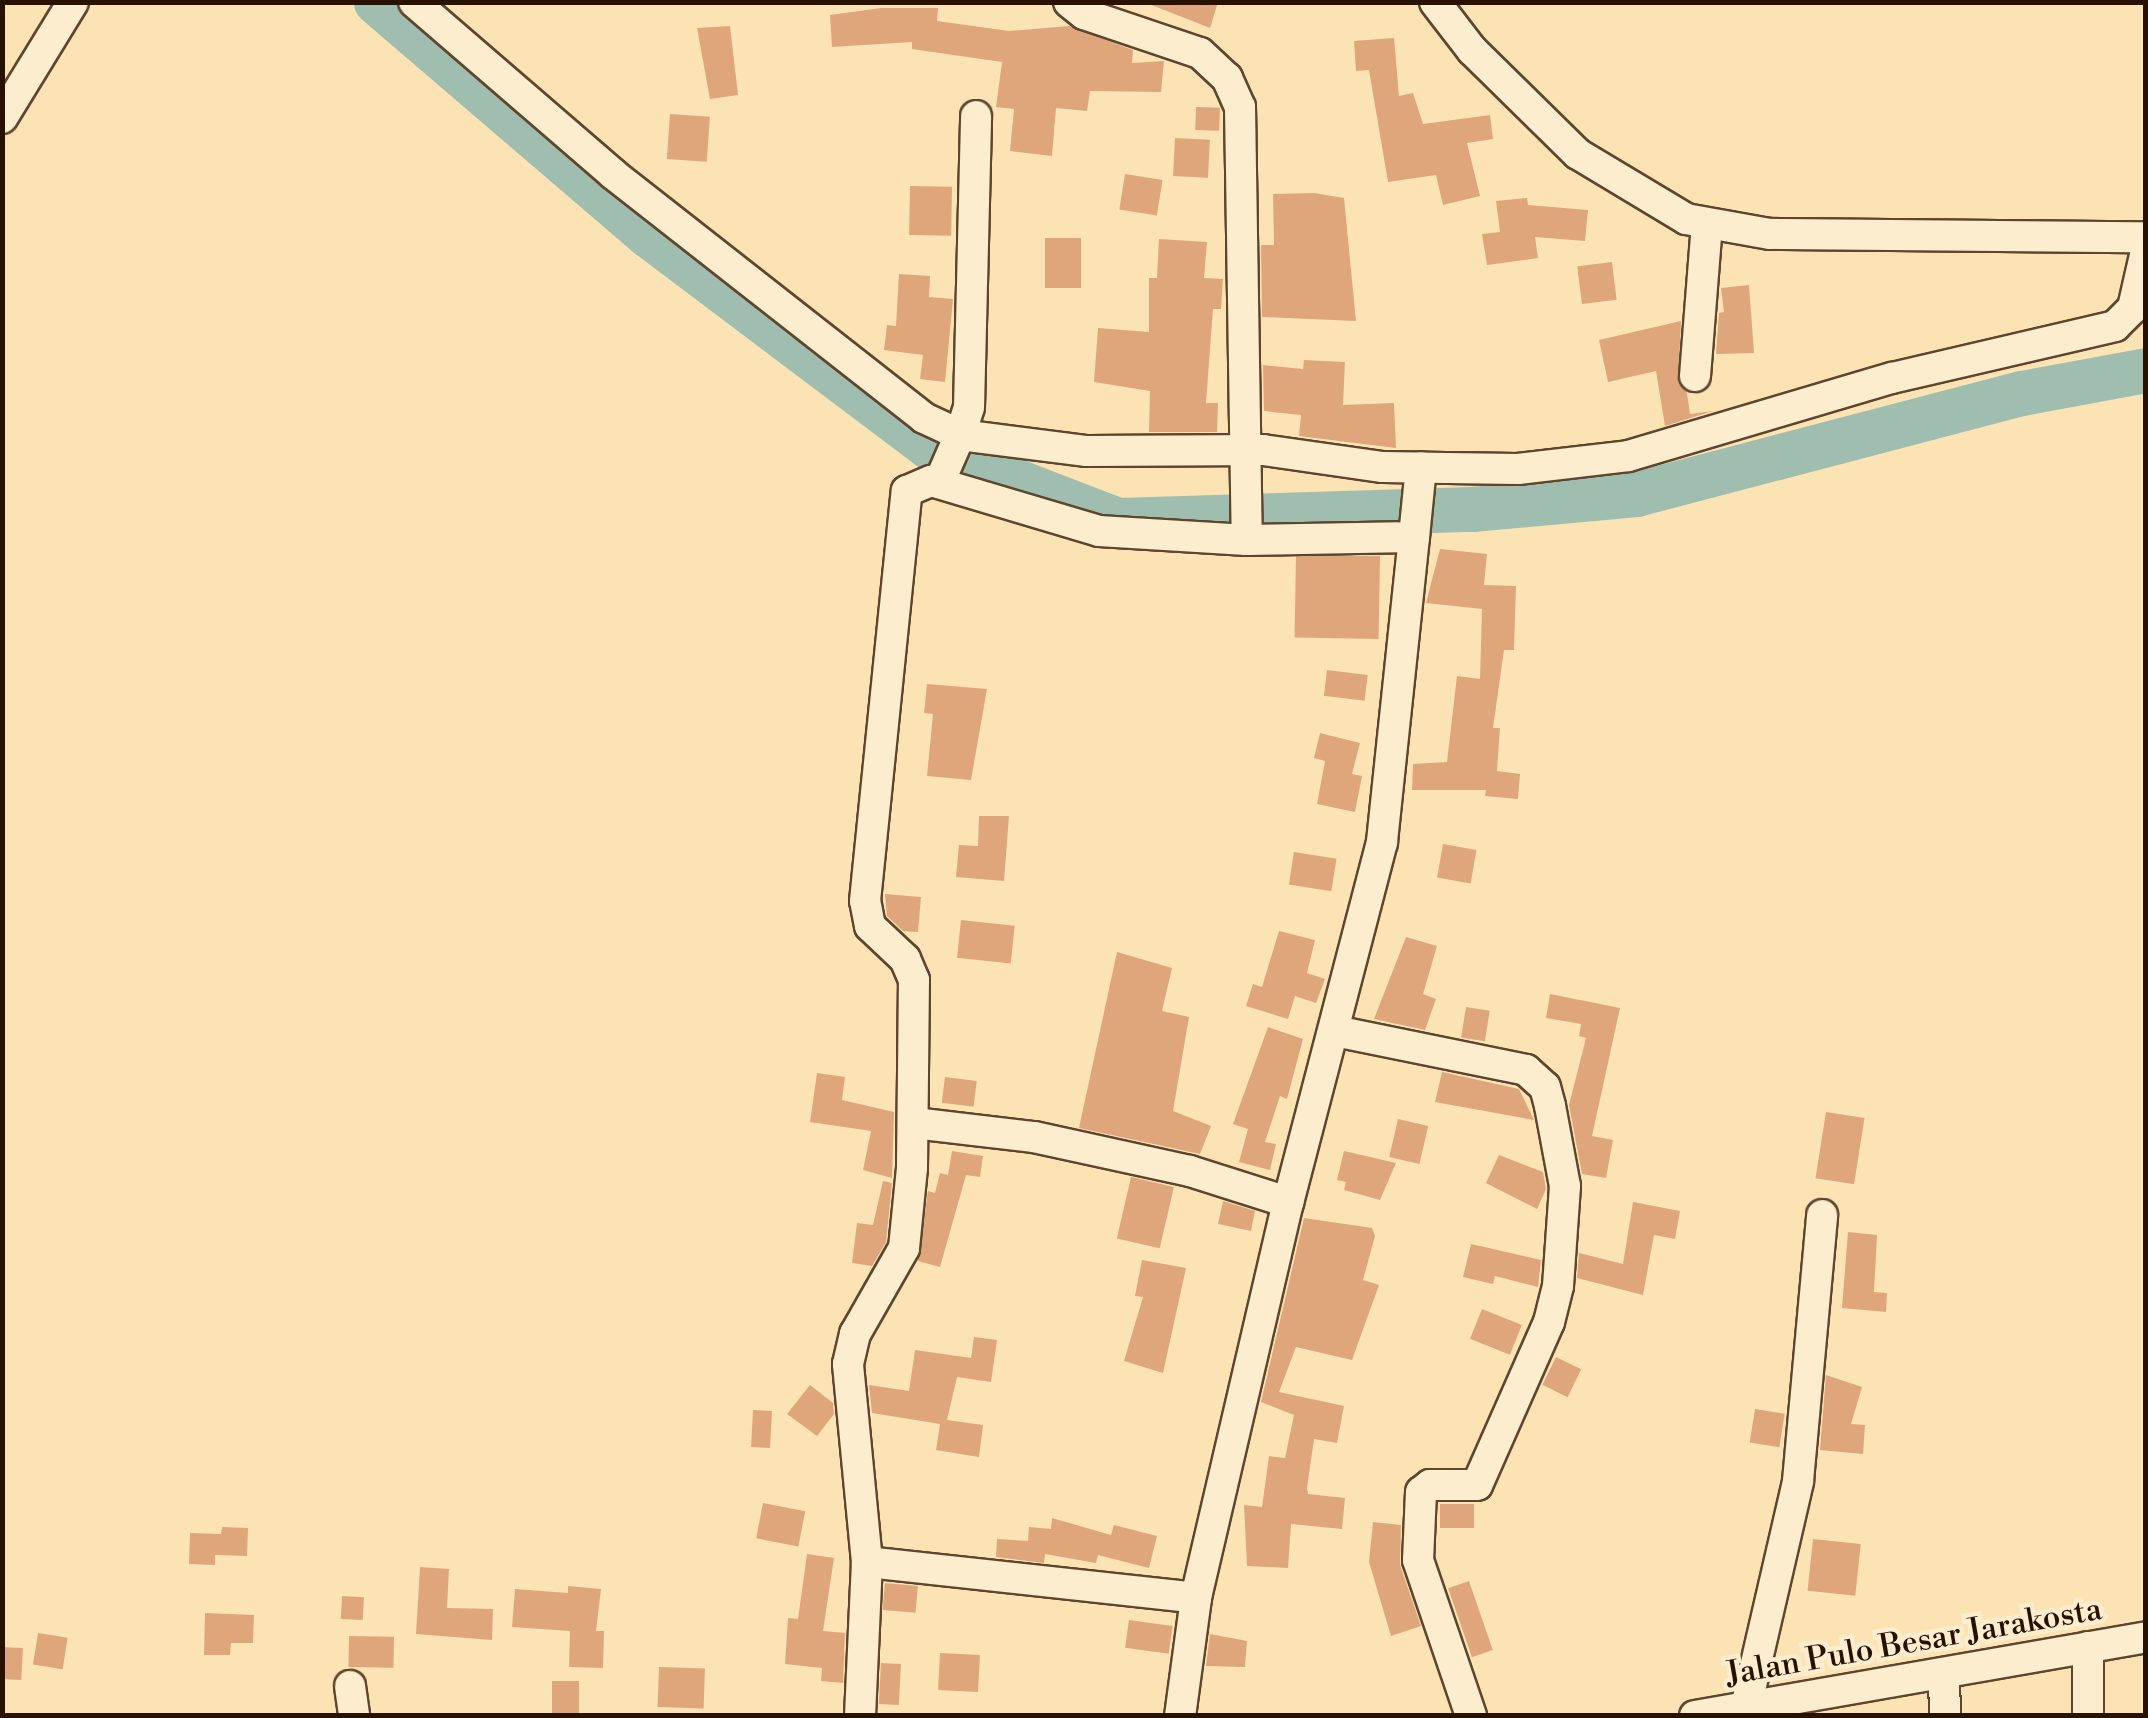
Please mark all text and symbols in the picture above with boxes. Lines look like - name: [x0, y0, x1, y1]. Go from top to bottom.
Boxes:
- street label: Jalan Pulo Besar Jarakosta: [1723, 1590, 2105, 1694]

